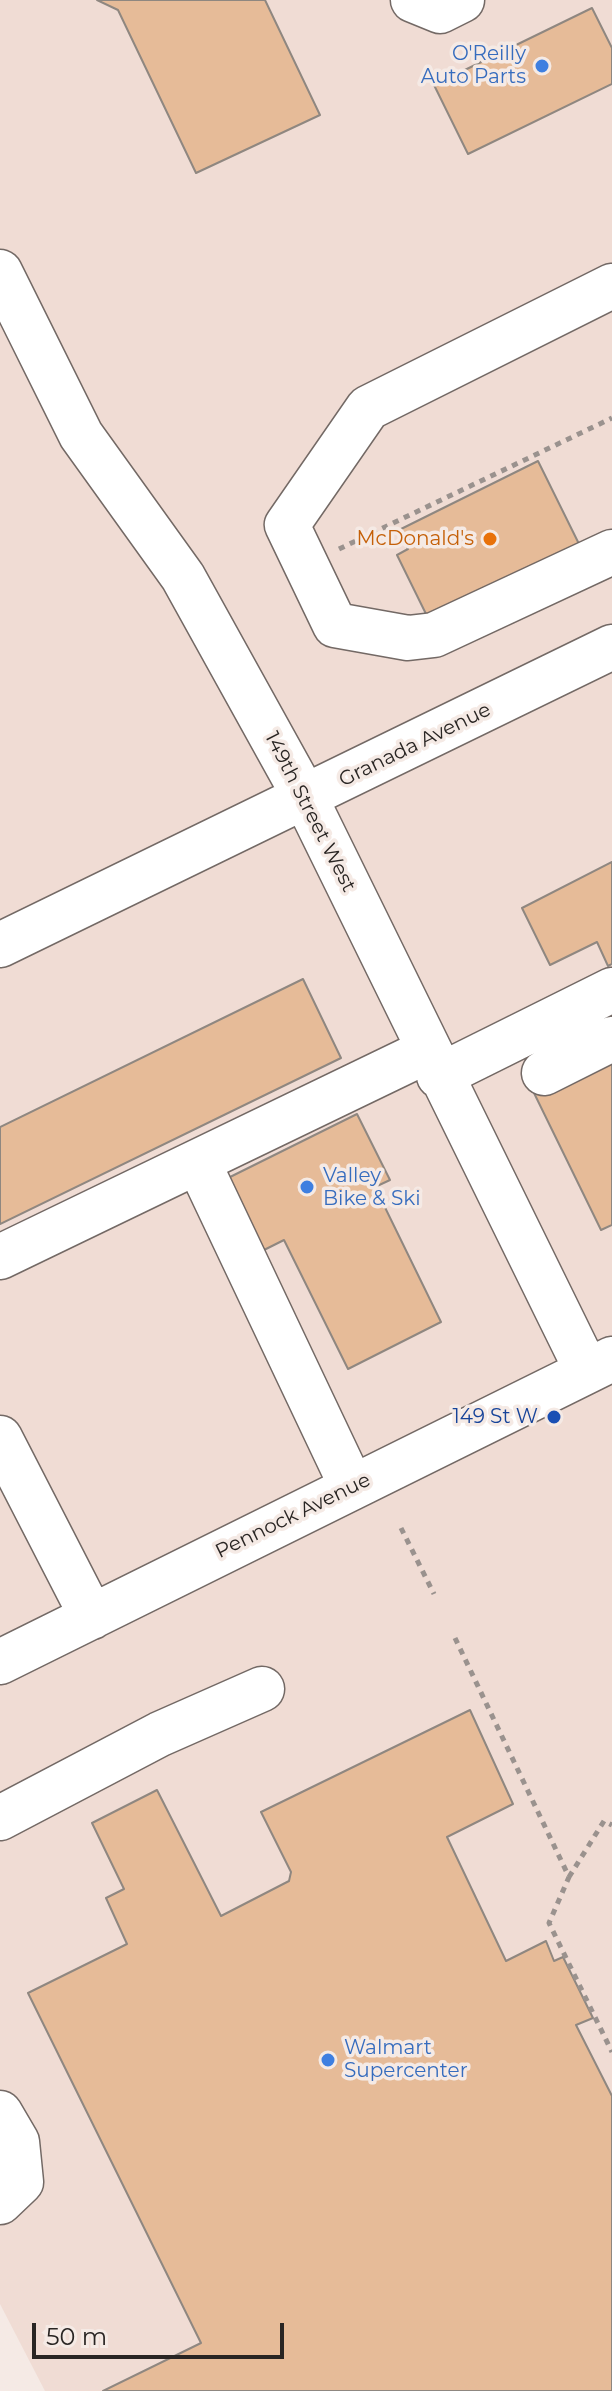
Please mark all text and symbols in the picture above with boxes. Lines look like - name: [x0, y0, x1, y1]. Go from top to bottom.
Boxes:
- place label: O'Reilly Auto Parts: [421, 42, 526, 89]
- marker: O'Reilly Auto Parts: [533, 57, 551, 75]
- place label: McDonald's: [357, 527, 474, 551]
- marker: McDonald's: [481, 530, 499, 548]
- street label: Granada Avenue: [335, 698, 495, 792]
- street label: 149th Street West: [259, 728, 361, 896]
- place label: Valley Bike & Ski: [323, 1164, 421, 1211]
- marker: Valley Bike & Ski: [298, 1178, 316, 1196]
- place label: 149 St W: [452, 1405, 538, 1429]
- marker: 149 St W: [545, 1408, 563, 1426]
- street label: Pennock Avenue: [212, 1468, 374, 1564]
- place label: Walmart Supercenter: [344, 2036, 468, 2083]
- marker: Walmart Supercenter: [319, 2051, 337, 2069]
- scale bar: [36, 2307, 288, 2357]
- text: 50 m: [46, 2322, 107, 2351]

